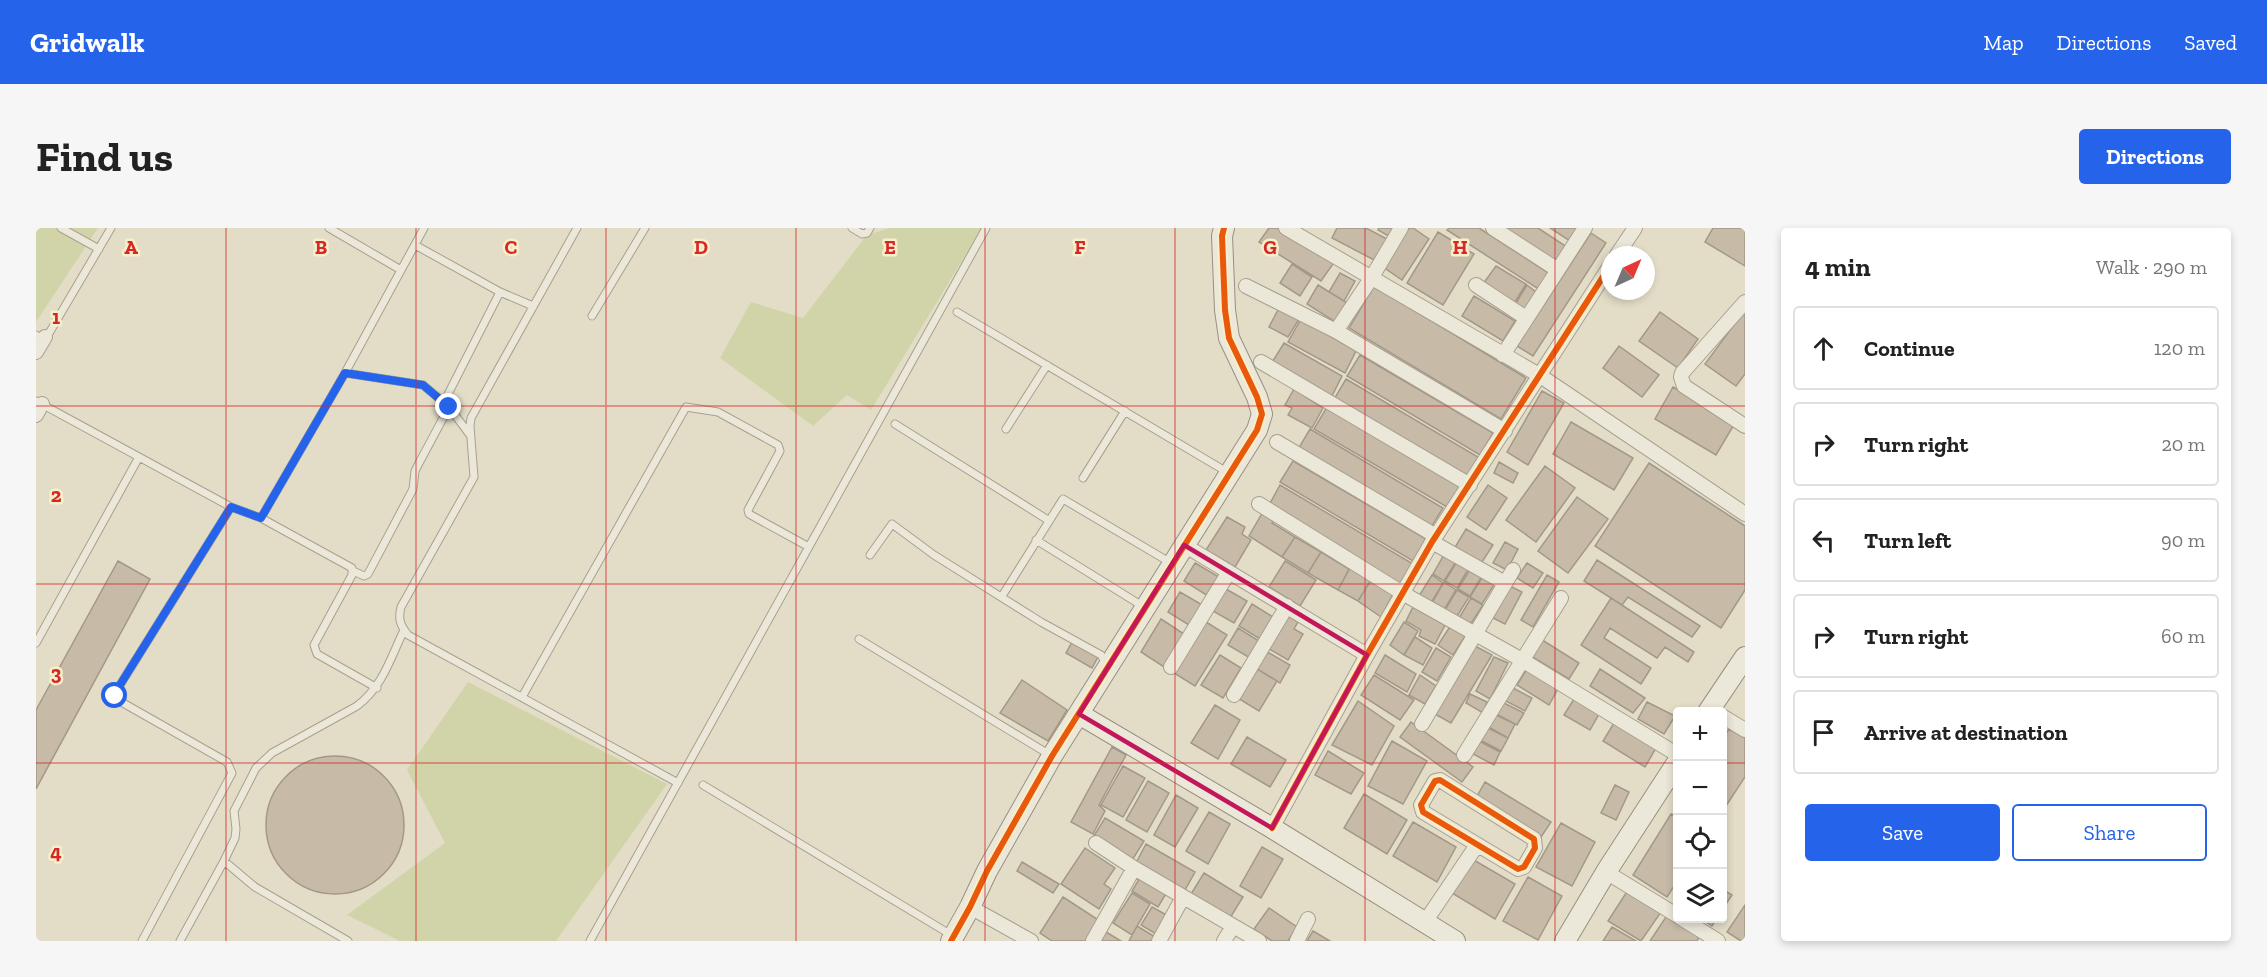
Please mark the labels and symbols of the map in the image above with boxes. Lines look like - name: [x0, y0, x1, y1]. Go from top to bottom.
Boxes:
- text: A: [124, 235, 138, 259]
- text: B: [315, 235, 327, 259]
- text: C: [505, 235, 518, 259]
- text: D: [694, 235, 708, 259]
- text: E: [884, 235, 896, 259]
- text: F: [1074, 235, 1086, 259]
- text: G: [1263, 235, 1277, 259]
- text: H: [1452, 235, 1468, 259]
- north arrow: [1601, 246, 1655, 300]
- text: 1: [52, 305, 60, 329]
- route end: [435, 393, 461, 419]
- text: 2: [51, 483, 62, 507]
- text: 3: [51, 661, 62, 685]
- route start: [101, 682, 127, 708]
- text: 4: [50, 840, 62, 864]

